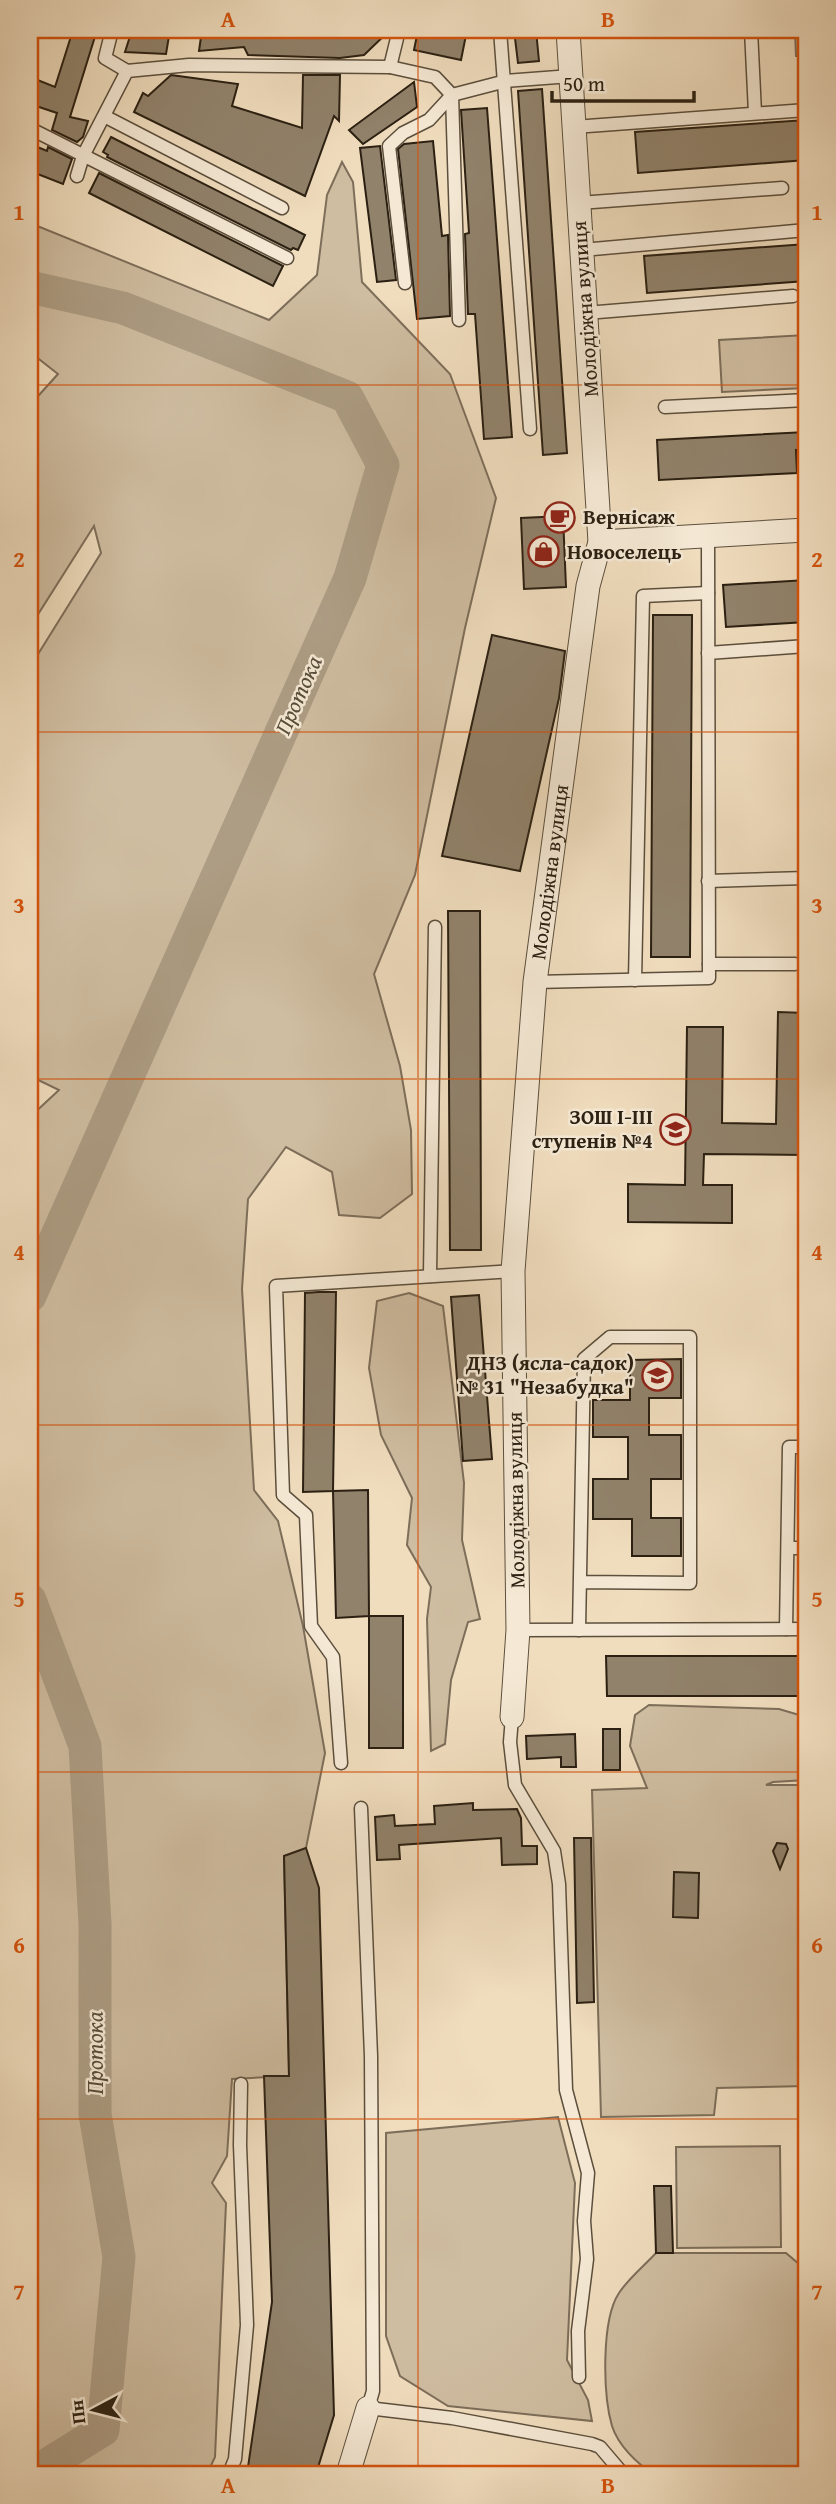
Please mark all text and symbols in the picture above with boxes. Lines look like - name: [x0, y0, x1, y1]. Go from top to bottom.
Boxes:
- text: A: [221, 2, 236, 35]
- text: B: [601, 2, 615, 35]
- scale bar: [552, 60, 694, 104]
- text: 50 m: [563, 68, 605, 99]
- text: 1: [13, 195, 25, 228]
- text: 1: [811, 195, 823, 228]
- street label: Молодіжна вулиця: [563, 220, 606, 398]
- cafe icon: Вернісаж: [543, 500, 577, 534]
- place label: Вернісаж: [583, 501, 675, 532]
- shop icon: Новоселець: [527, 535, 561, 569]
- place label: Новоселець: [567, 536, 682, 567]
- text: 2: [13, 542, 25, 575]
- text: 2: [811, 542, 823, 575]
- water label: Протока: [266, 650, 330, 739]
- street label: Молодіжна вулиця: [522, 782, 576, 962]
- text: 3: [13, 888, 25, 921]
- text: 3: [811, 888, 823, 921]
- place label: ЗОШ І-ІІІ ступенів №4: [532, 1101, 653, 1156]
- school or university icon: ЗОШ І-ІІІ ступенів №4: [659, 1112, 693, 1146]
- text: 4: [13, 1235, 25, 1268]
- text: 4: [811, 1235, 823, 1268]
- place label: ДНЗ (ясла-садок) № 31 "Незабудка": [458, 1347, 634, 1402]
- school or university icon: ДНЗ (ясла-садок) № 31 "Незабудка": [640, 1358, 674, 1392]
- street label: Молодіжна вулиця: [498, 1411, 533, 1589]
- text: 5: [13, 1582, 25, 1615]
- text: 5: [811, 1582, 823, 1615]
- text: 6: [13, 1928, 25, 1961]
- text: 6: [811, 1928, 823, 1961]
- water label: Протока: [78, 2011, 111, 2095]
- text: 7: [13, 2275, 25, 2308]
- text: 7: [811, 2275, 823, 2308]
- north arrow: [60, 2374, 130, 2444]
- text: Пн: [62, 2398, 93, 2426]
- text: A: [221, 2468, 236, 2501]
- text: B: [601, 2468, 615, 2501]

